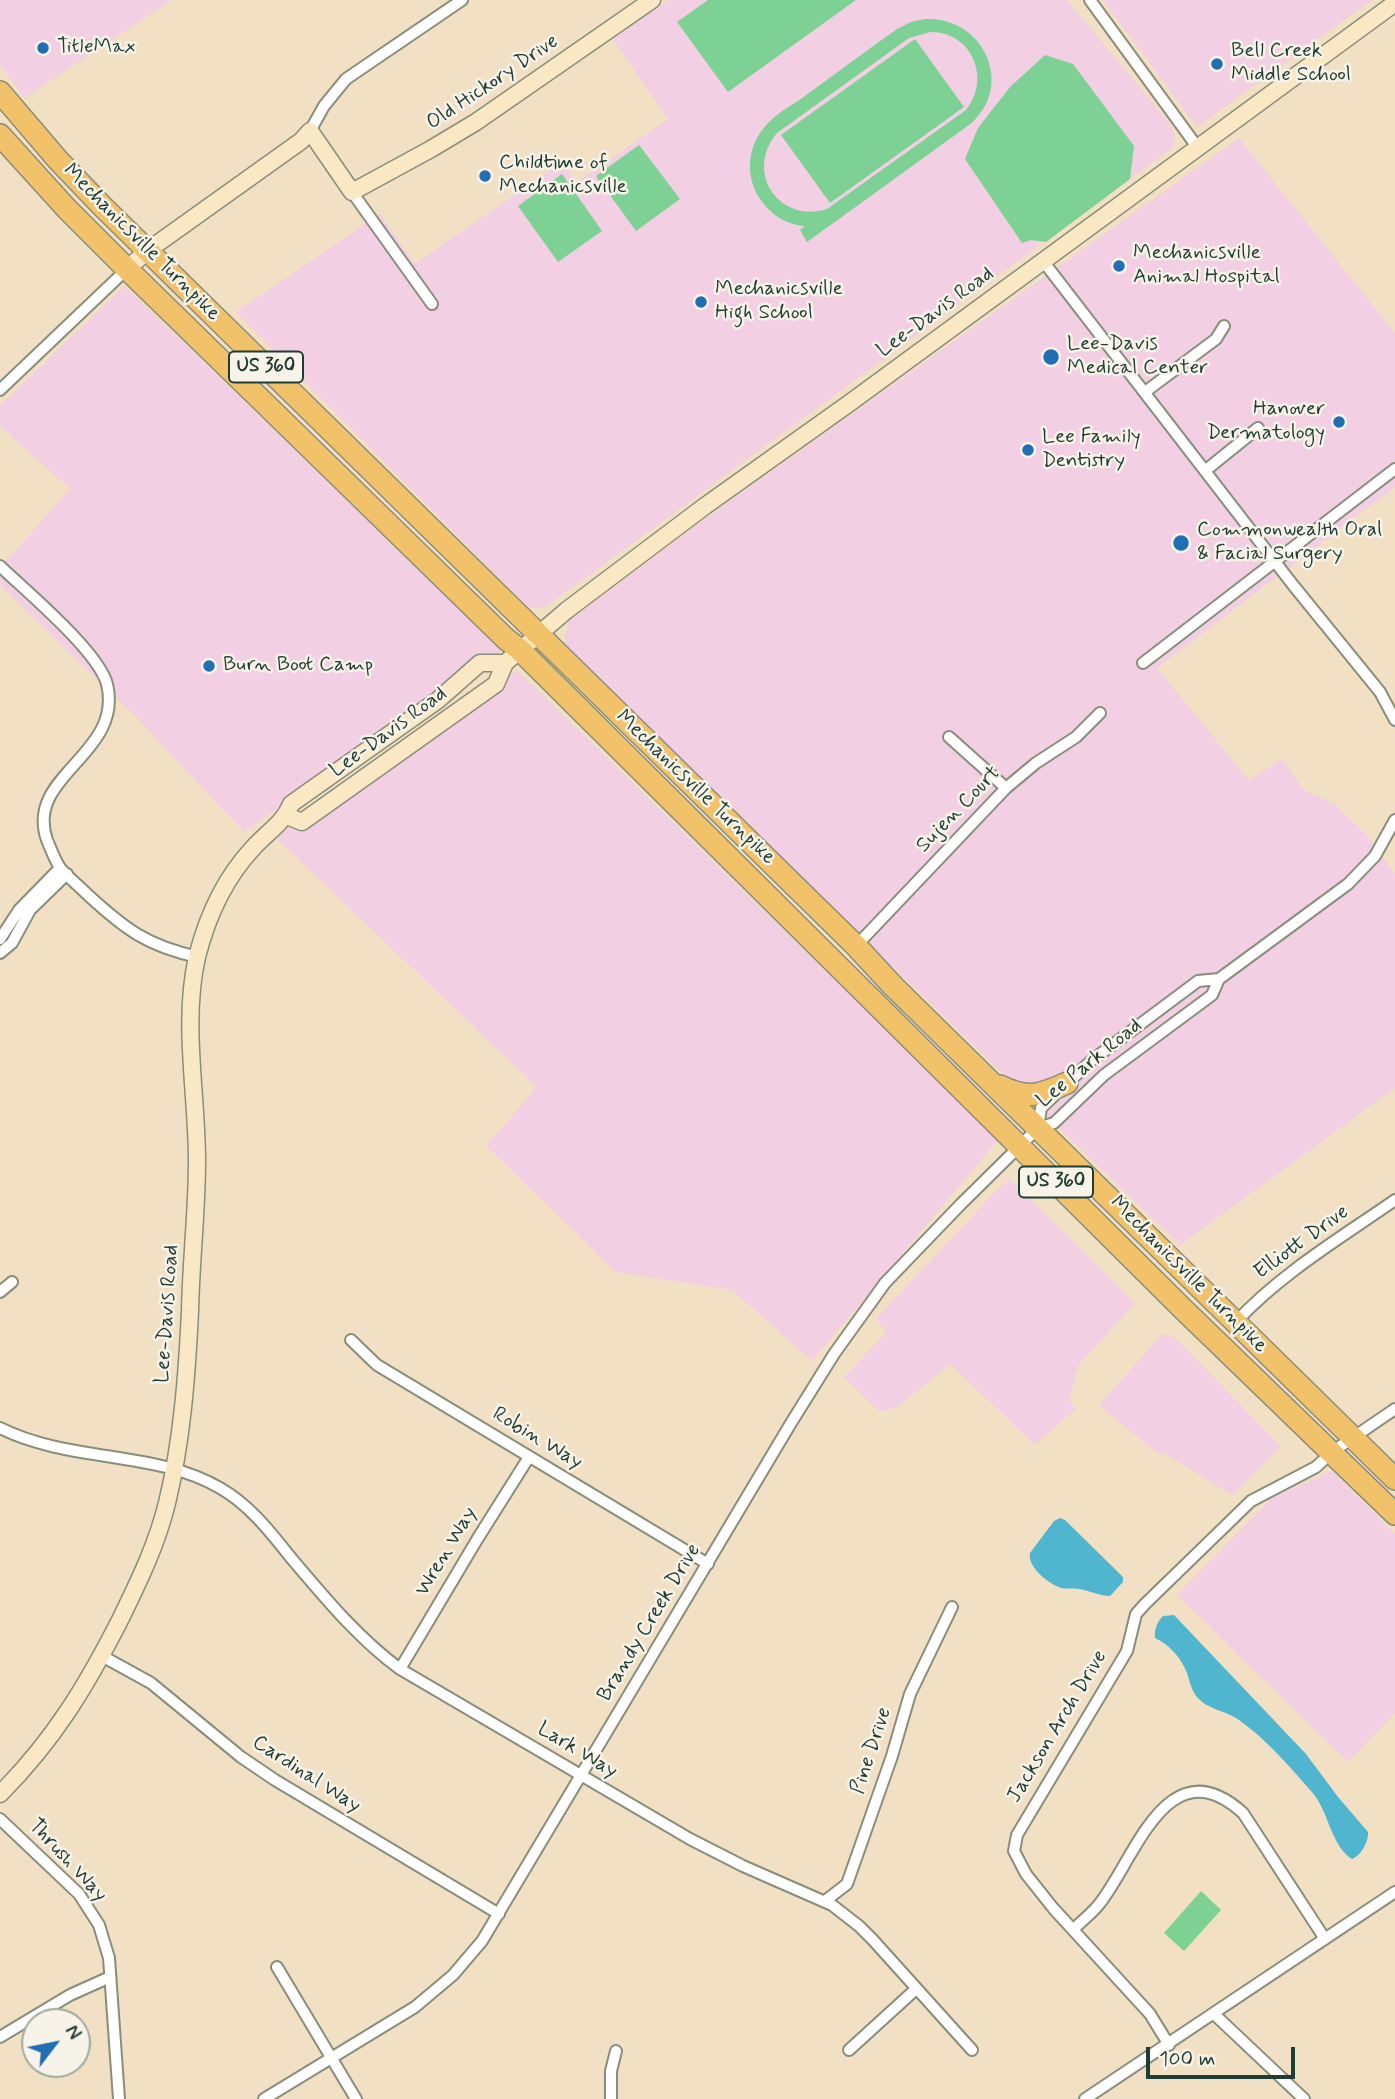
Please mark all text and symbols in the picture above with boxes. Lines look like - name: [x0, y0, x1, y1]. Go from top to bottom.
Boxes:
- street label: Old Hickory Drive: [422, 30, 564, 136]
- place label: TitleMax: [57, 35, 135, 61]
- place label: Bell Creek Middle School: [1231, 39, 1351, 89]
- marker: TitleMax: [35, 40, 51, 56]
- marker: Bell Creek Middle School: [1209, 56, 1225, 72]
- place label: Childtime of Mechanicsville: [499, 151, 627, 201]
- street label: Mechanicsville Turnpike: [57, 159, 225, 327]
- marker: Childtime of Mechanicsville: [477, 168, 493, 184]
- place label: Mechanicsville Animal Hospital: [1133, 241, 1280, 291]
- marker: Mechanicsville Animal Hospital: [1111, 258, 1127, 274]
- street label: Lee-Davis Road: [873, 262, 999, 364]
- place label: Mechanicsville High School: [715, 277, 843, 327]
- marker: Mechanicsville High School: [693, 294, 709, 310]
- place label: Lee-Davis Medical Center: [1067, 332, 1208, 382]
- marker: Lee-Davis Medical Center: [1041, 347, 1061, 367]
- road number: US 360: [229, 352, 303, 382]
- place label: Hanover Dermatology: [1207, 397, 1325, 447]
- marker: Hanover Dermatology: [1331, 414, 1347, 430]
- place label: Lee Family Dentistry: [1042, 425, 1141, 475]
- marker: Lee Family Dentistry: [1020, 442, 1036, 458]
- place label: Commonwealth Oral & Facial Surgery: [1197, 518, 1382, 568]
- marker: Commonwealth Oral & Facial Surgery: [1171, 533, 1191, 553]
- place label: Burn Boot Camp: [223, 653, 373, 679]
- marker: Burn Boot Camp: [201, 658, 217, 674]
- street label: Lee-Davis Road: [326, 682, 452, 784]
- street label: Mechanicsville Turnpike: [610, 705, 780, 871]
- street label: Sujen Court: [911, 761, 1007, 859]
- street label: Lee Park Road: [1032, 1014, 1148, 1114]
- road number: US 360: [1019, 1166, 1093, 1198]
- street label: Mechanicsville Turnpike: [1104, 1191, 1272, 1359]
- street label: Elliott Drive: [1250, 1200, 1354, 1286]
- street label: Lee-Davis Road: [151, 1244, 185, 1384]
- street label: Robin Way: [487, 1402, 587, 1476]
- street label: Wren Way: [411, 1503, 483, 1601]
- street label: Brandy Creek Drive: [593, 1540, 707, 1706]
- street label: Jackson Arch Drive: [1003, 1646, 1113, 1808]
- street label: Pine Drive: [846, 1704, 898, 1798]
- street label: Lark Way: [532, 1717, 622, 1785]
- street label: Cardinal Way: [247, 1731, 365, 1819]
- street label: Thrush Way: [22, 1814, 112, 1908]
- north arrow: [21, 2008, 91, 2078]
- text: N: [59, 2021, 86, 2045]
- scale bar: [1150, 2032, 1299, 2076]
- text: 100 m: [1159, 2045, 1215, 2073]

